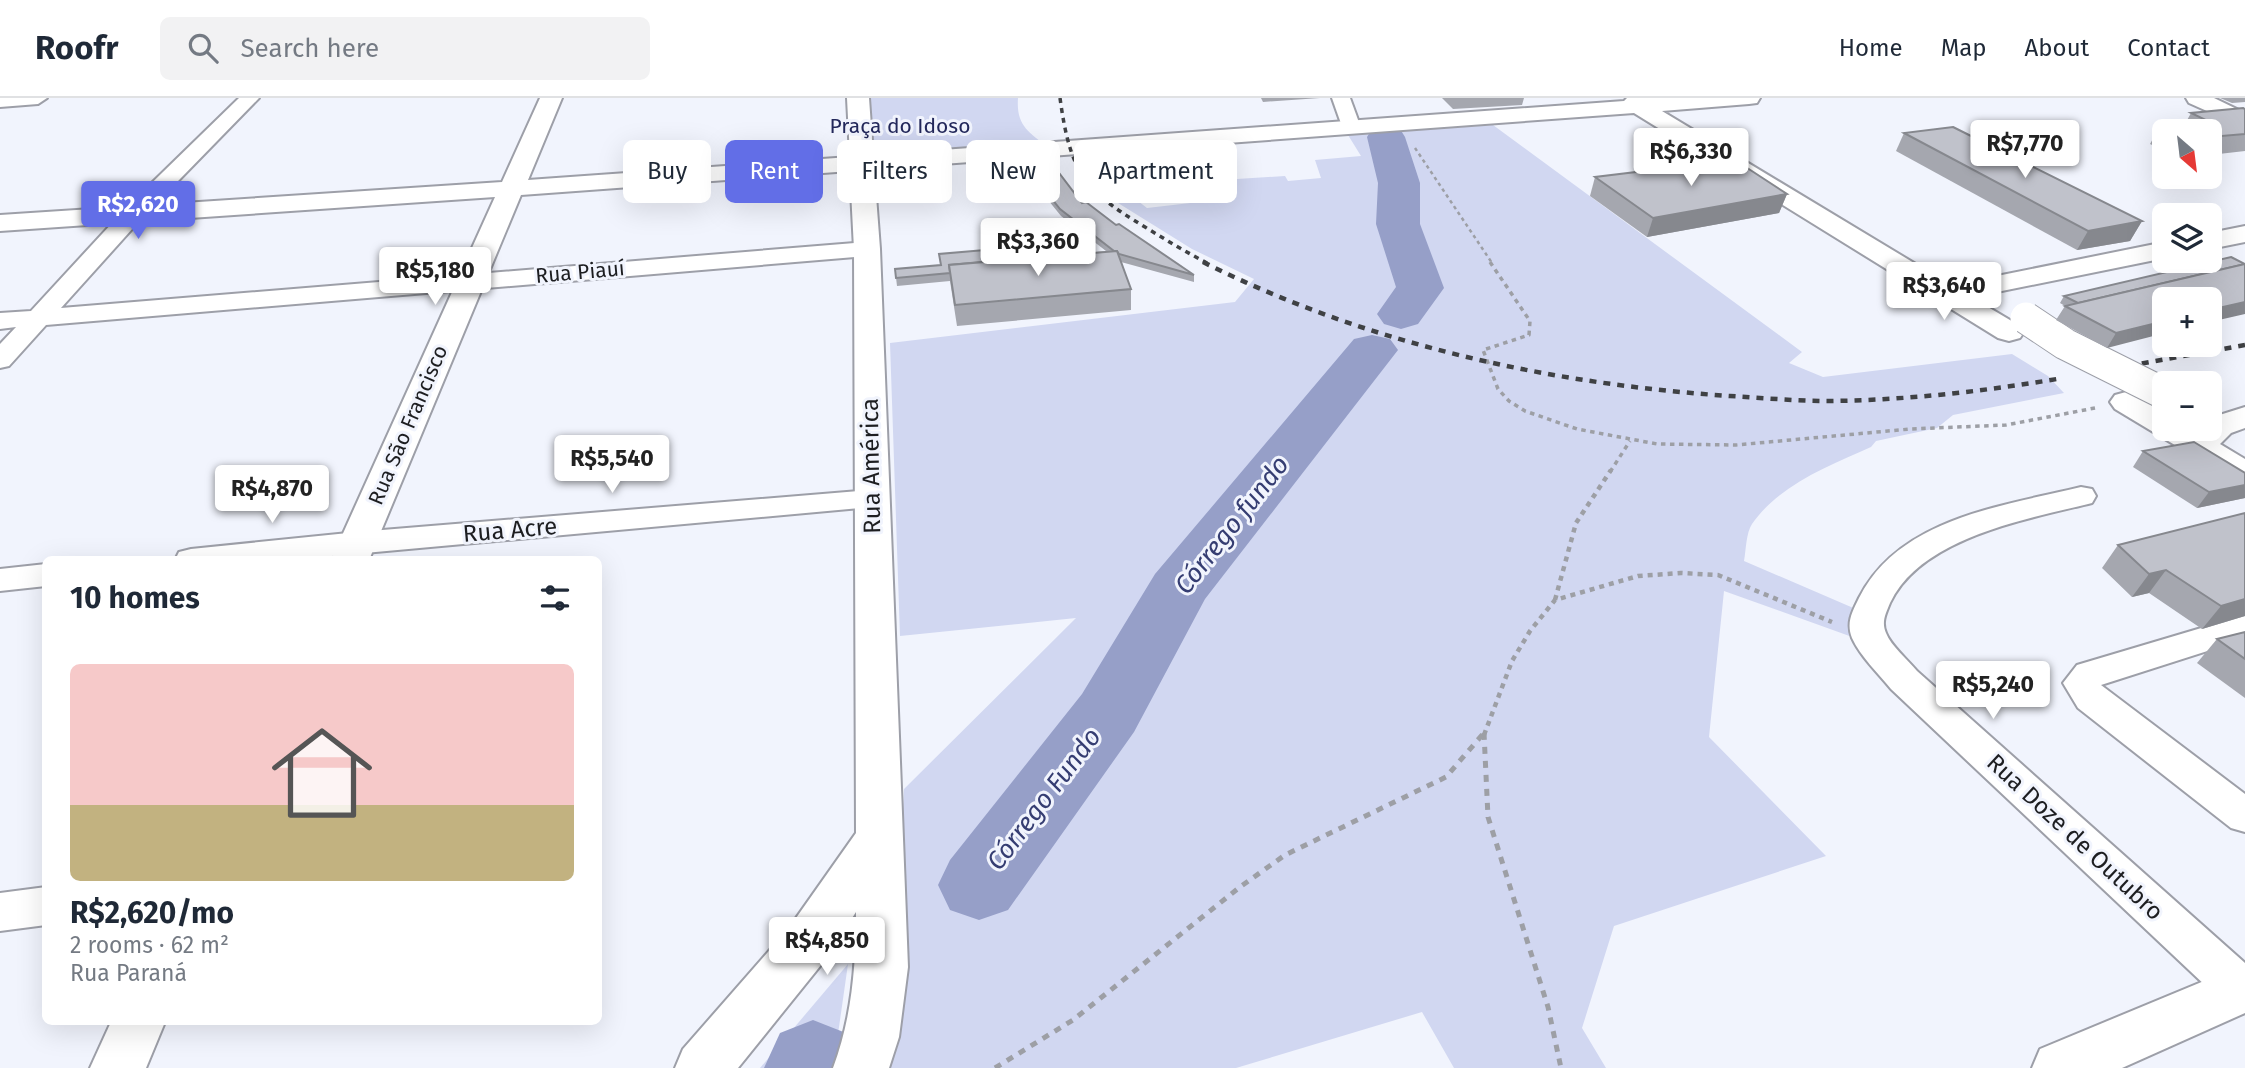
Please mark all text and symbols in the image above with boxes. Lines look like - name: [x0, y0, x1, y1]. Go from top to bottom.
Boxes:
- search box: [160, 17, 650, 80]
- text: Roofr: [35, 28, 118, 68]
- icon: search: [184, 29, 222, 67]
- text: Search here: [240, 33, 379, 64]
- text: Home: [1839, 34, 1903, 62]
- text: Map: [1941, 34, 1987, 62]
- text: About: [2025, 34, 2089, 62]
- text: Contact: [2127, 34, 2210, 62]
- park label: Praça do Idoso: [830, 113, 970, 139]
- north arrow: [2152, 119, 2222, 189]
- map controls: [2152, 119, 2222, 441]
- pin: R$7,770: [1960, 120, 2090, 180]
- pin: R$6,330: [1626, 129, 1756, 188]
- text: R$7,770: [1986, 129, 2064, 157]
- text: R$6,330: [1650, 137, 1732, 165]
- chip: Buy: [623, 140, 711, 203]
- chip: Rent: [725, 140, 823, 203]
- chip: Filters: [837, 140, 952, 203]
- chip: New: [966, 140, 1060, 203]
- chip: Apartment: [1074, 140, 1237, 203]
- pin: R$2,620: [73, 181, 203, 241]
- text: R$2,620: [97, 190, 179, 218]
- button: layers: [2152, 203, 2222, 273]
- pin: R$3,360: [973, 218, 1103, 278]
- text: R$3,360: [997, 227, 1079, 255]
- pin: R$5,180: [370, 248, 500, 307]
- street label: Rua Piauí: [534, 255, 626, 289]
- text: R$5,180: [395, 256, 475, 284]
- pin: R$3,640: [1879, 262, 2009, 322]
- text: R$3,640: [1902, 271, 1986, 299]
- button: +: [2152, 287, 2222, 357]
- street label: Rua São Francisco: [363, 341, 453, 509]
- button: −: [2152, 371, 2222, 441]
- street label: Rua América: [856, 398, 886, 534]
- pin: R$5,540: [547, 436, 677, 495]
- text: R$5,540: [570, 444, 654, 472]
- water label: Córrego fundo: [1168, 450, 1296, 600]
- pin: R$4,870: [207, 466, 337, 525]
- text: R$4,870: [231, 474, 313, 502]
- street label: Rua Acre: [462, 512, 558, 548]
- icon: filters: [536, 579, 574, 617]
- text: 10 homes: [70, 580, 200, 616]
- pin: R$5,240: [1928, 662, 2058, 721]
- text: R$5,240: [1952, 670, 2034, 698]
- icon: home: [259, 710, 385, 836]
- water label: Córrego Fundo: [980, 722, 1108, 876]
- street label: Rua Doze de Outubro: [1981, 748, 2169, 926]
- text: R$2,620/mo: [70, 895, 234, 931]
- pin: R$4,850: [762, 918, 892, 977]
- text: R$4,850: [785, 926, 869, 954]
- text: 2 rooms · 62 m²: [70, 931, 229, 959]
- text: Rua Paraná: [70, 959, 187, 987]

